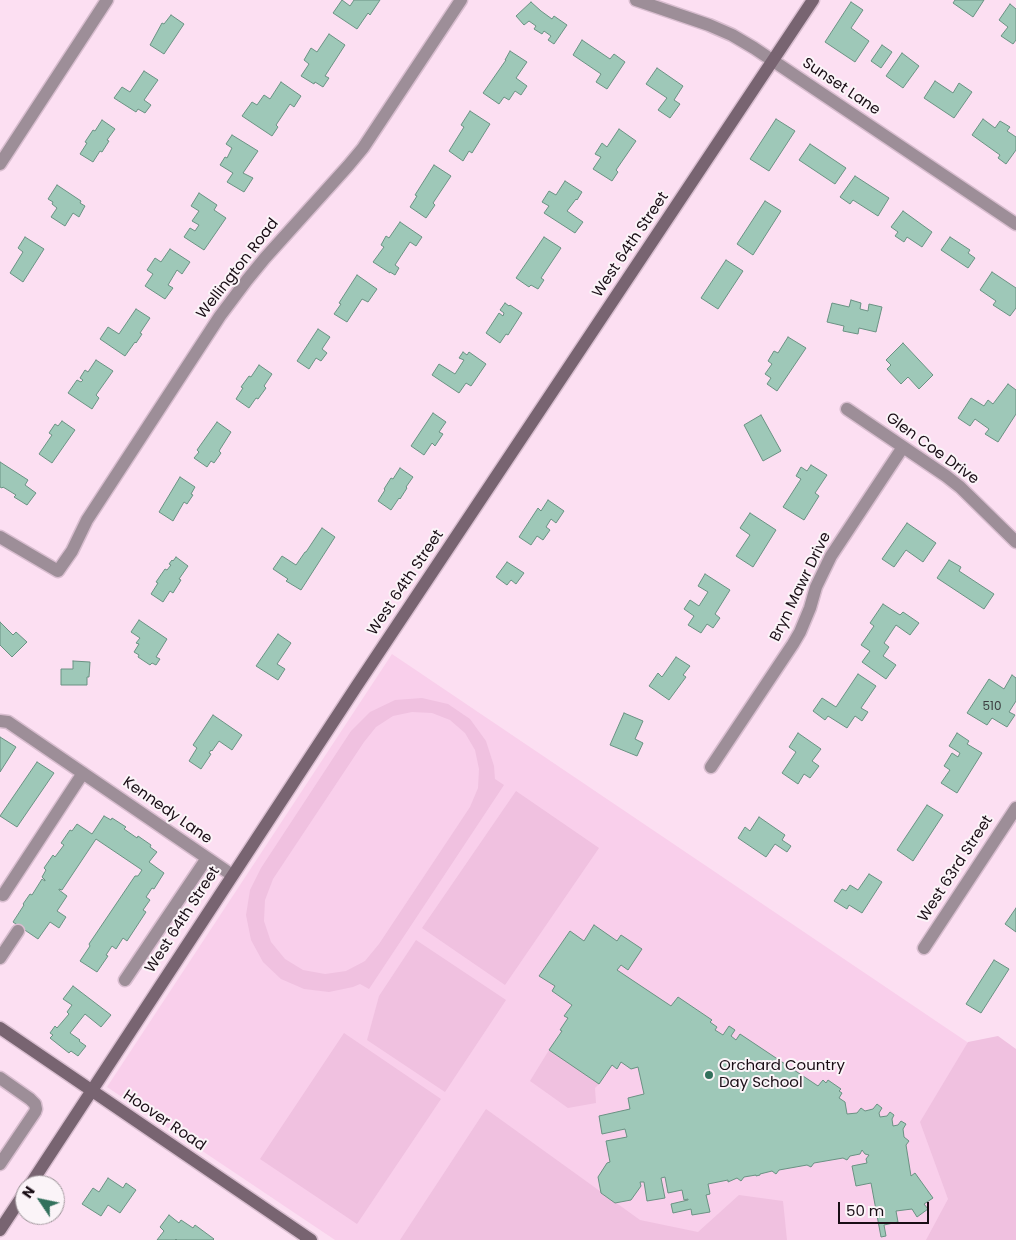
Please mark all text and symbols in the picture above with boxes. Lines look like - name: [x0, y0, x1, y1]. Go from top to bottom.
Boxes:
- street label: Sunset Lane: [799, 54, 883, 120]
- street label: West 64th Street: [589, 189, 673, 301]
- street label: Wellington Road: [193, 215, 283, 323]
- street label: Glen Coe Drive: [882, 409, 982, 489]
- street label: West 64th Street: [364, 527, 448, 639]
- street label: Bryn Mawr Drive: [767, 529, 835, 645]
- house number: 510: [983, 700, 1001, 714]
- street label: Kennedy Lane: [119, 774, 215, 848]
- street label: West 63rd Street: [915, 812, 997, 926]
- street label: West 64th Street: [142, 863, 224, 977]
- place label: Orchard Country Day School: [719, 1057, 845, 1092]
- marker: Orchard Country Day School: [703, 1069, 715, 1081]
- street label: Hoover Road: [119, 1087, 209, 1155]
- north arrow: [15, 1175, 65, 1225]
- text: N: [17, 1182, 40, 1202]
- scale bar: [841, 1192, 932, 1224]
- text: 50 m: [846, 1200, 884, 1221]

